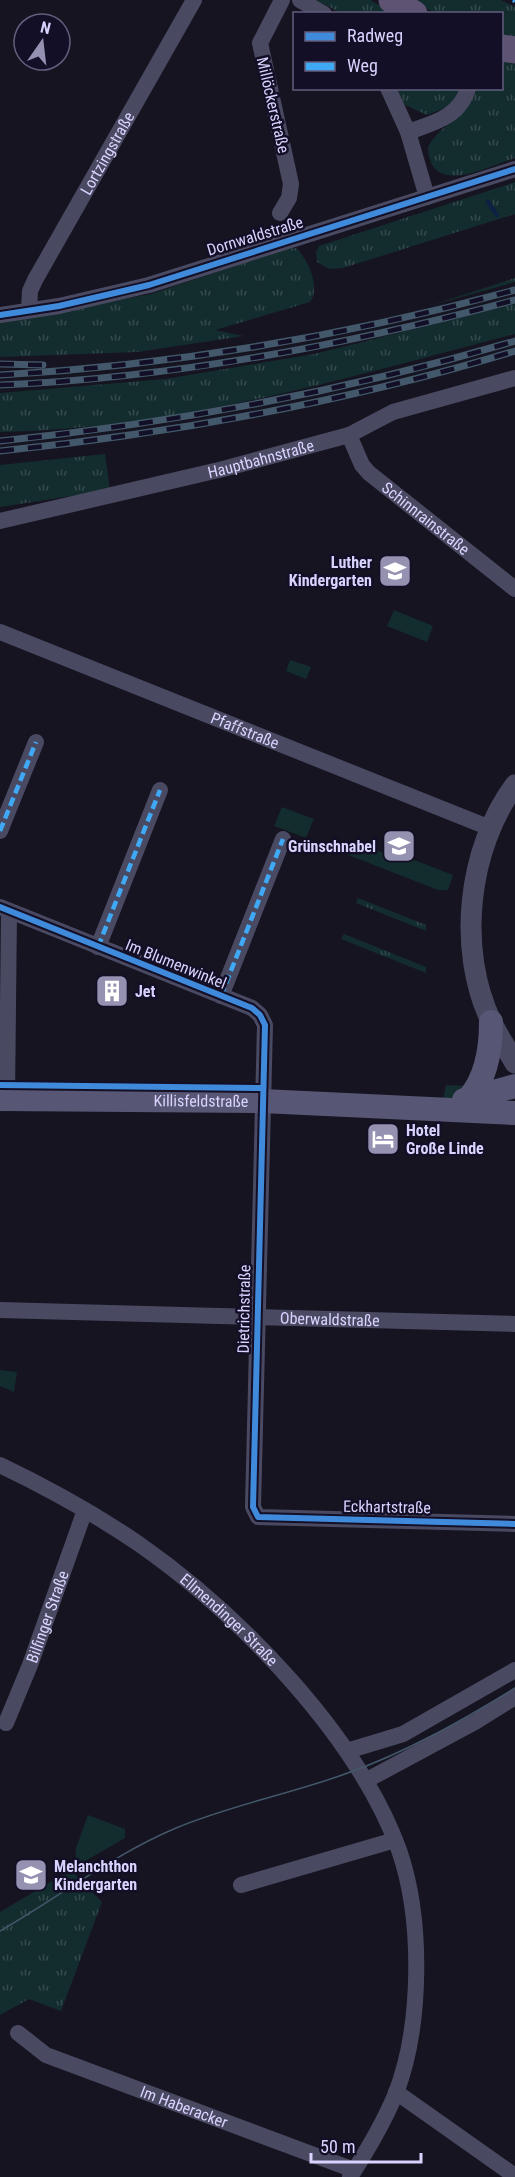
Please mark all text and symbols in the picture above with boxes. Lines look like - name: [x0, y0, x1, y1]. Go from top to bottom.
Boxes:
- north arrow: [12, 12, 72, 72]
- legend: [293, 12, 503, 90]
- text: N: [38, 18, 53, 38]
- text: Radweg: [347, 25, 403, 46]
- street label: Millöckerstraße: [253, 55, 293, 155]
- text: Weg: [347, 55, 378, 76]
- street label: Lortzingstraße: [76, 108, 138, 198]
- street label: Dornwaldstraße: [205, 212, 305, 260]
- street label: Hauptbahnstraße: [206, 435, 316, 482]
- street label: Schinnrainstraße: [378, 478, 473, 559]
- place label: Luther Kindergarten: [289, 553, 372, 590]
- school or university icon: Luther Kindergarten: [377, 553, 413, 589]
- street label: Pfaffstraße: [208, 708, 282, 752]
- school or university icon: Grünschnabel: [381, 828, 417, 864]
- place label: Grünschnabel: [288, 837, 376, 856]
- street label: Im Blumenwinkel: [123, 935, 229, 993]
- building icon: Jet: [94, 973, 130, 1009]
- place label: Jet: [135, 982, 156, 1001]
- street label: Killisfeldstraße: [154, 1091, 248, 1110]
- hotel icon: Hotel Große Linde: [365, 1121, 401, 1157]
- place label: Hotel Große Linde: [406, 1121, 484, 1158]
- street label: Dietrichstraße: [234, 1264, 254, 1354]
- street label: Oberwaldstraße: [280, 1308, 380, 1330]
- street label: Eckhartstraße: [343, 1497, 431, 1517]
- street label: Bilfinger Straße: [22, 1568, 72, 1665]
- street label: Ellmendinger Straße: [176, 1569, 282, 1670]
- school or university icon: Melanchthon Kindergarten: [13, 1857, 49, 1893]
- place label: Melanchthon Kindergarten: [54, 1857, 137, 1894]
- street label: Im Haberacker: [138, 2082, 231, 2132]
- scale bar: [311, 2126, 420, 2164]
- text: 50 m: [320, 2136, 355, 2157]

